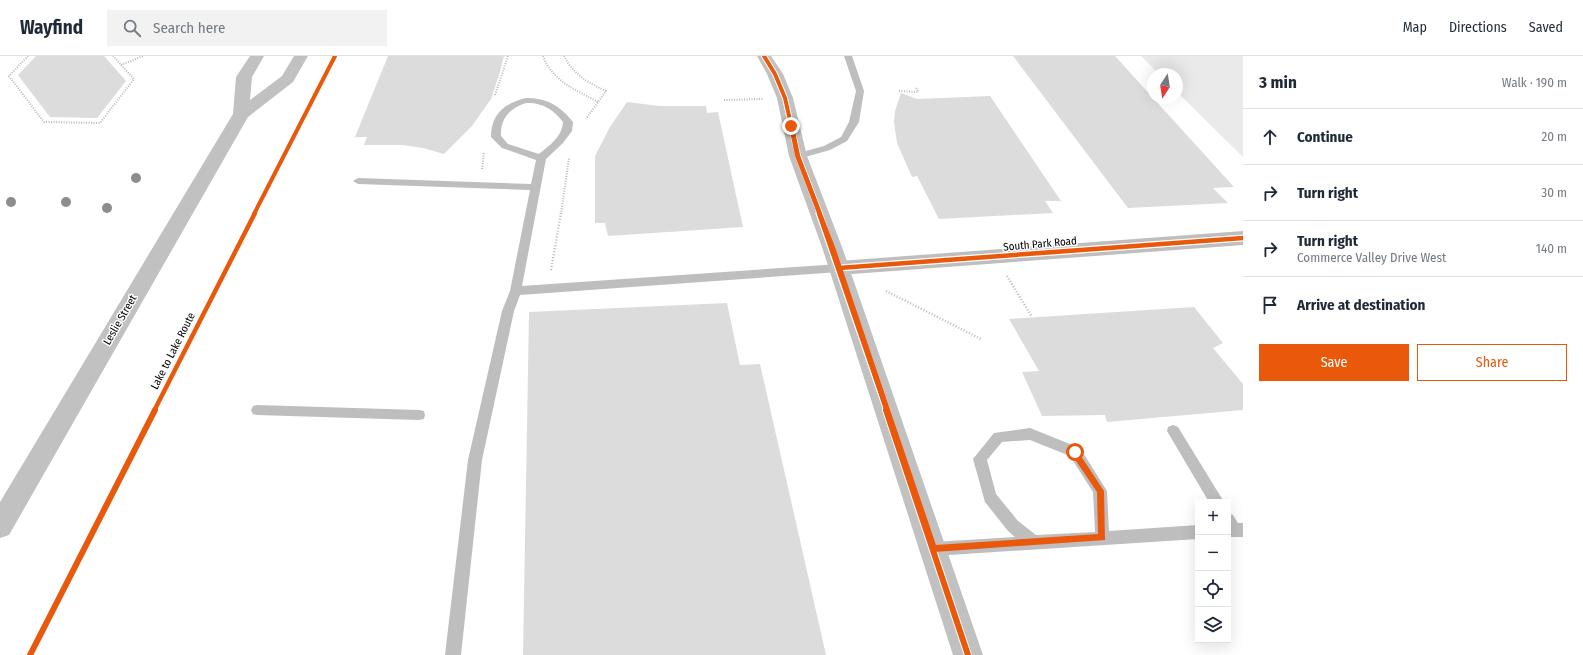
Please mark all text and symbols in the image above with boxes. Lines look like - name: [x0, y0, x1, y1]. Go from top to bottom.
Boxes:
- search box: [107, 10, 387, 46]
- text: Wayfind: [20, 16, 83, 39]
- icon: search: [121, 17, 143, 39]
- text: Search here: [153, 19, 225, 37]
- text: Map: [1403, 19, 1427, 36]
- text: Directions: [1449, 19, 1507, 36]
- text: Saved: [1529, 19, 1563, 36]
- north arrow: [1147, 68, 1183, 104]
- text: 3 min: [1259, 72, 1297, 93]
- text: Walk · 190 m: [1502, 75, 1567, 90]
- route end: [782, 117, 800, 135]
- icon: ahead: [1259, 126, 1281, 148]
- text: Continue: [1297, 128, 1353, 146]
- text: 20 m: [1541, 129, 1567, 144]
- icon: right: [1259, 182, 1281, 204]
- text: Turn right: [1297, 184, 1358, 202]
- text: 30 m: [1541, 185, 1567, 200]
- text: Turn right: [1297, 232, 1358, 250]
- street label: South Park Road: [1003, 234, 1077, 254]
- icon: right: [1259, 238, 1281, 260]
- text: 140 m: [1536, 241, 1567, 256]
- text: Commerce Valley Drive West: [1297, 250, 1446, 265]
- street label: Leslie Street: [100, 292, 140, 347]
- icon: arrive: [1259, 294, 1281, 316]
- text: Arrive at destination: [1297, 296, 1425, 314]
- street label: Lake to Lake Route: [148, 310, 198, 392]
- button: Save: [1259, 344, 1409, 381]
- button: Share: [1417, 344, 1567, 381]
- route start: [1066, 443, 1084, 461]
- map controls: [1195, 499, 1231, 643]
- button: +: [1195, 499, 1231, 535]
- button: −: [1195, 535, 1231, 571]
- button: locate: [1195, 571, 1231, 607]
- button: layers: [1195, 607, 1231, 643]

